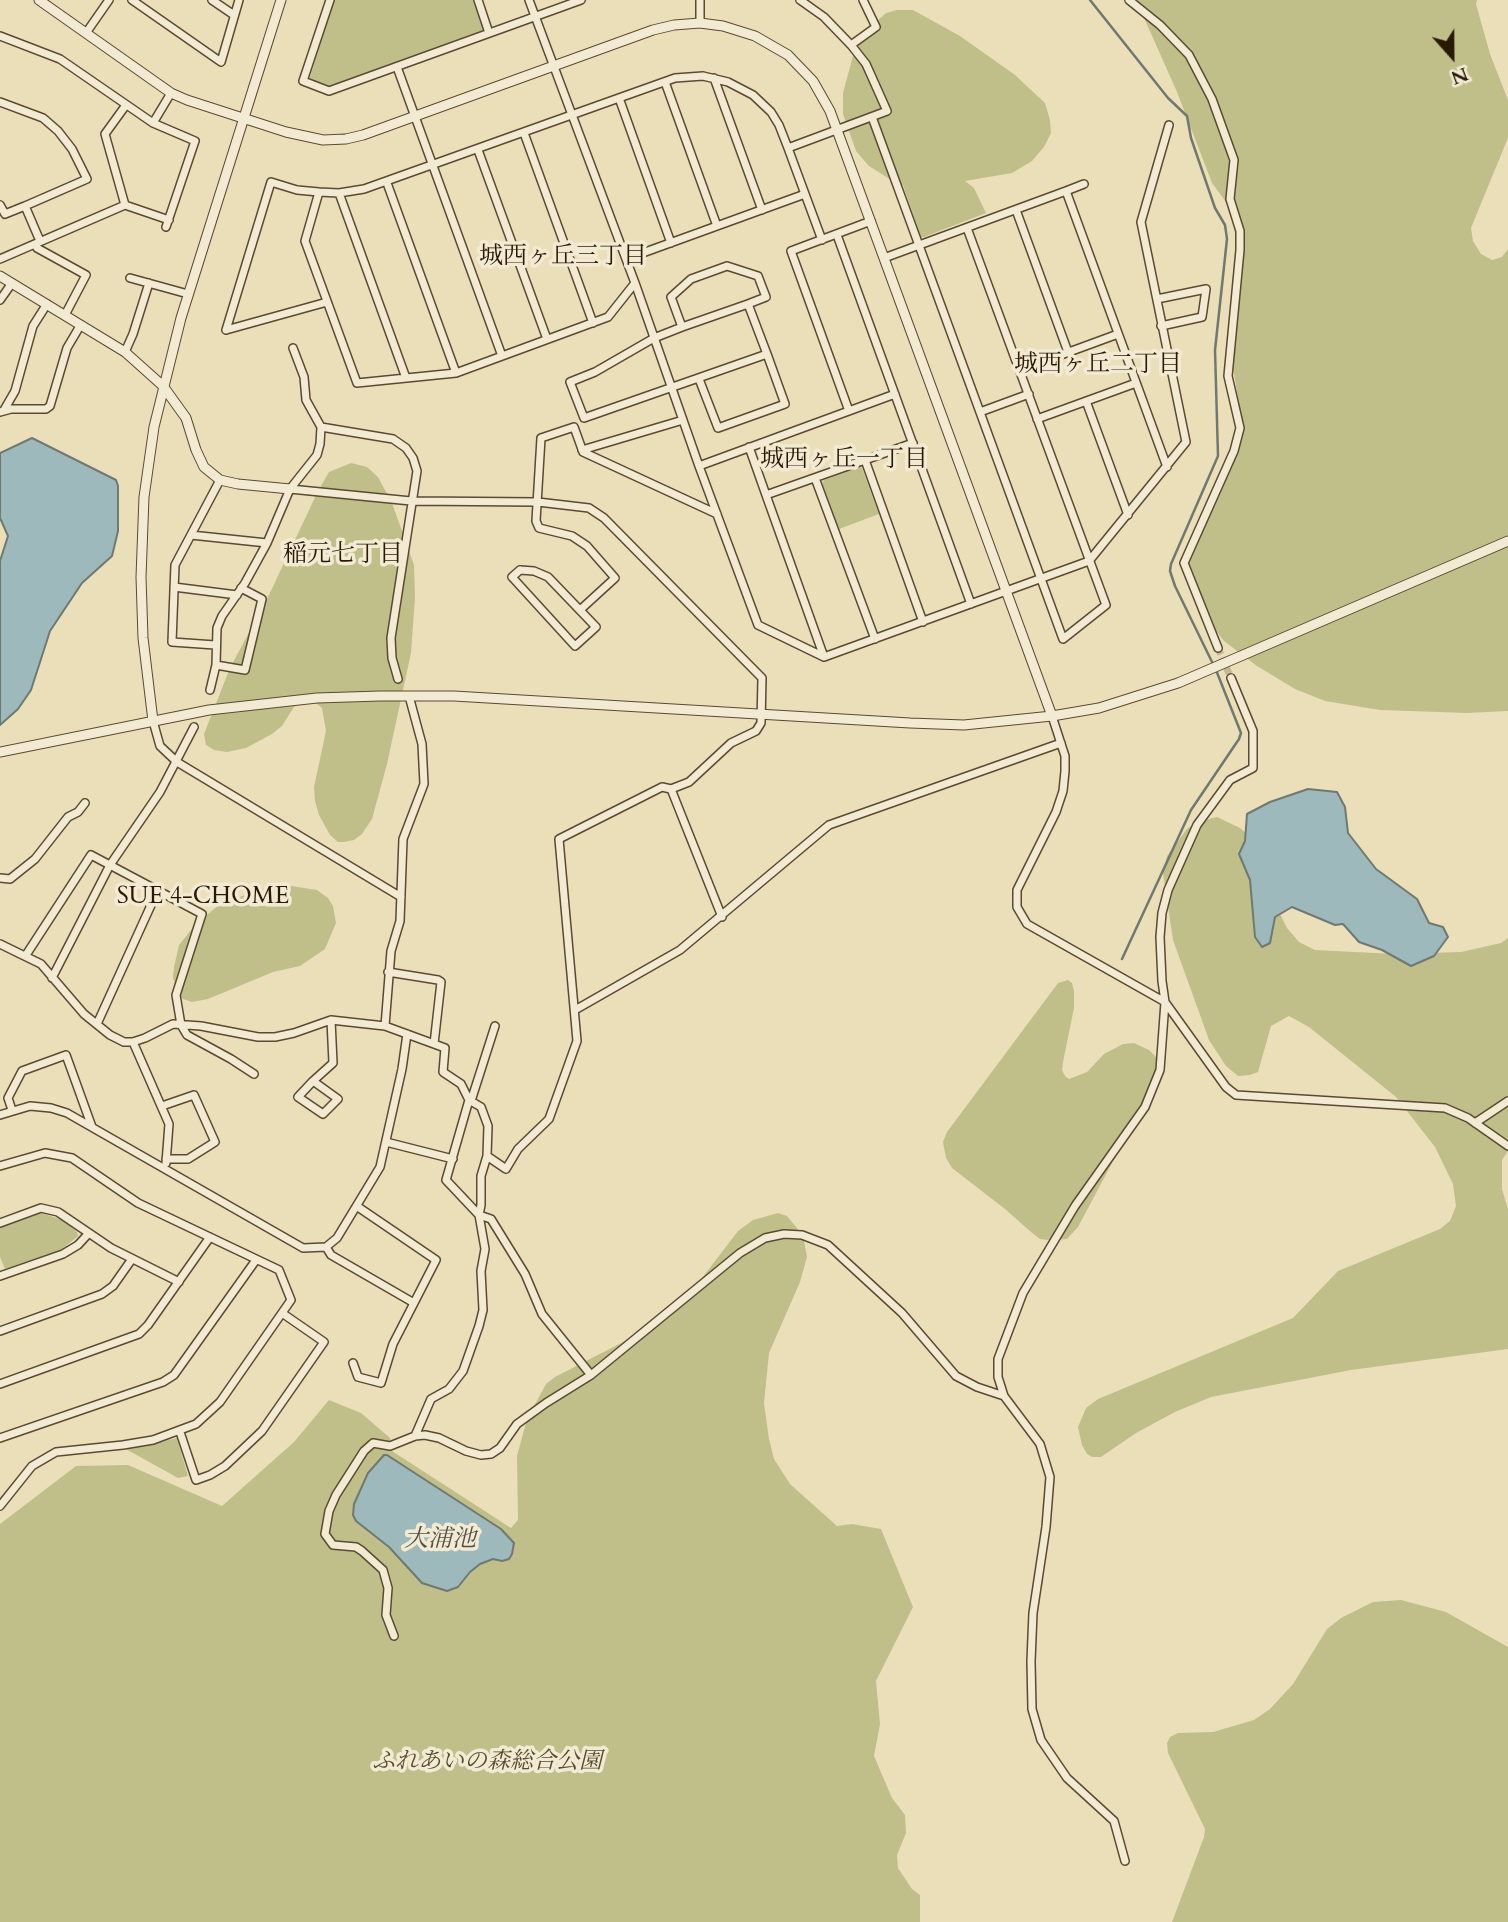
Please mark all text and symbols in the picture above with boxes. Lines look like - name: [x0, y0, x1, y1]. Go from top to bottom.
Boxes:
- north arrow: [1417, 21, 1487, 91]
- text: N: [1447, 61, 1472, 91]
- district label: 城西ヶ丘三丁目: [479, 243, 647, 271]
- district label: 城西ヶ丘二丁目: [1014, 351, 1182, 379]
- district label: 城西ヶ丘一丁目: [760, 446, 928, 474]
- district label: 稲元七丁目: [283, 541, 403, 569]
- district label: SUE 4-CHOME: [107, 883, 299, 911]
- water label: 大浦池: [404, 1526, 476, 1554]
- park label: ふれあいの森総合公園: [372, 1749, 602, 1777]

